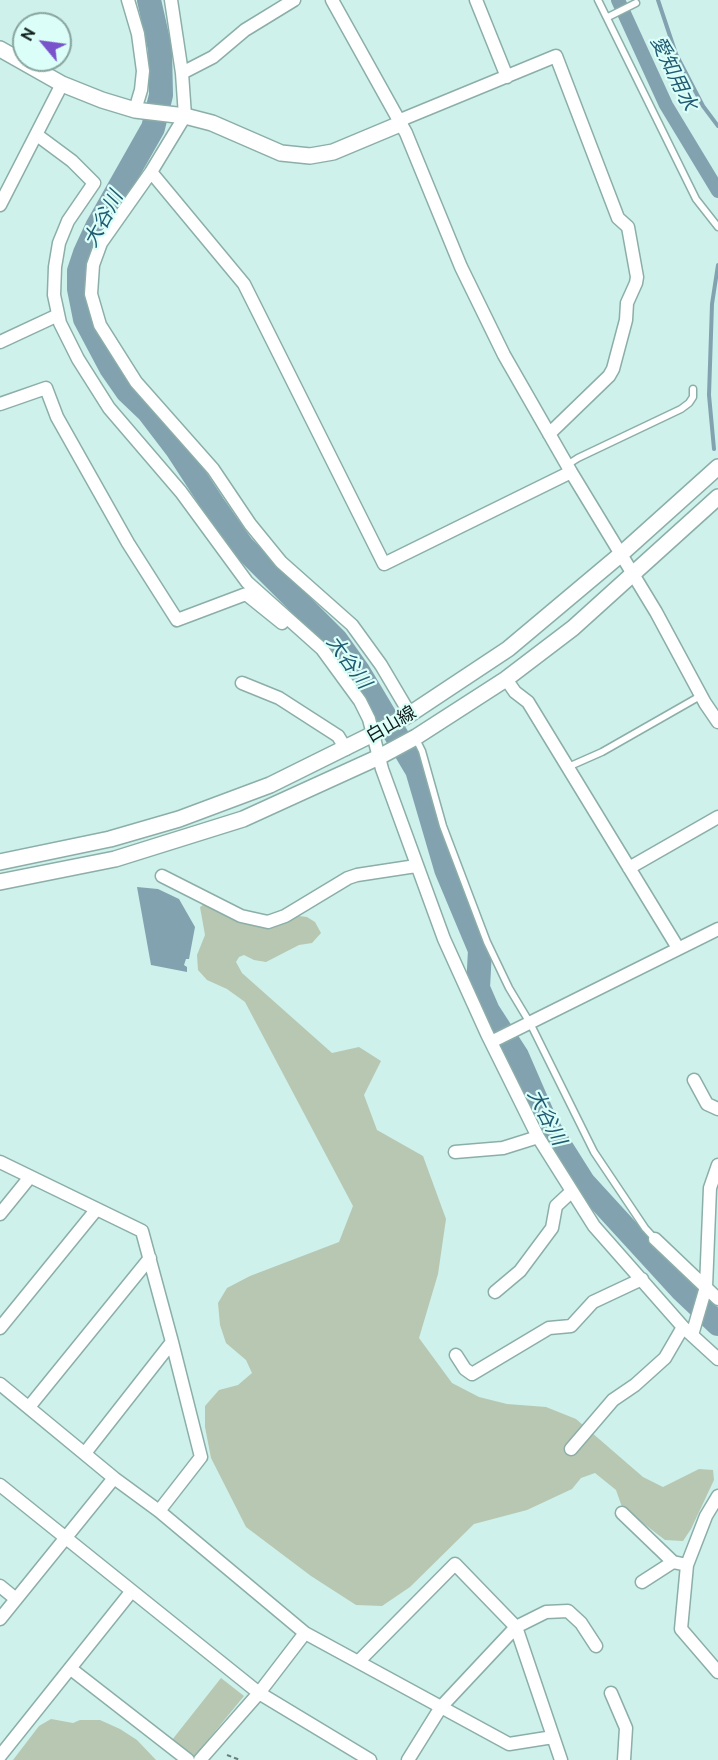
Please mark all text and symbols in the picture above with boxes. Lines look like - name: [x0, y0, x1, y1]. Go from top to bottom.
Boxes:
- north arrow: [12, 12, 72, 72]
- text: N: [17, 25, 39, 44]
- water label: 愛知用水: [646, 32, 702, 114]
- water label: 大谷川: [78, 187, 128, 251]
- water label: 大谷川: [322, 631, 376, 693]
- street label: 白山線: [362, 701, 420, 747]
- water label: 大谷川: [523, 1085, 571, 1149]

